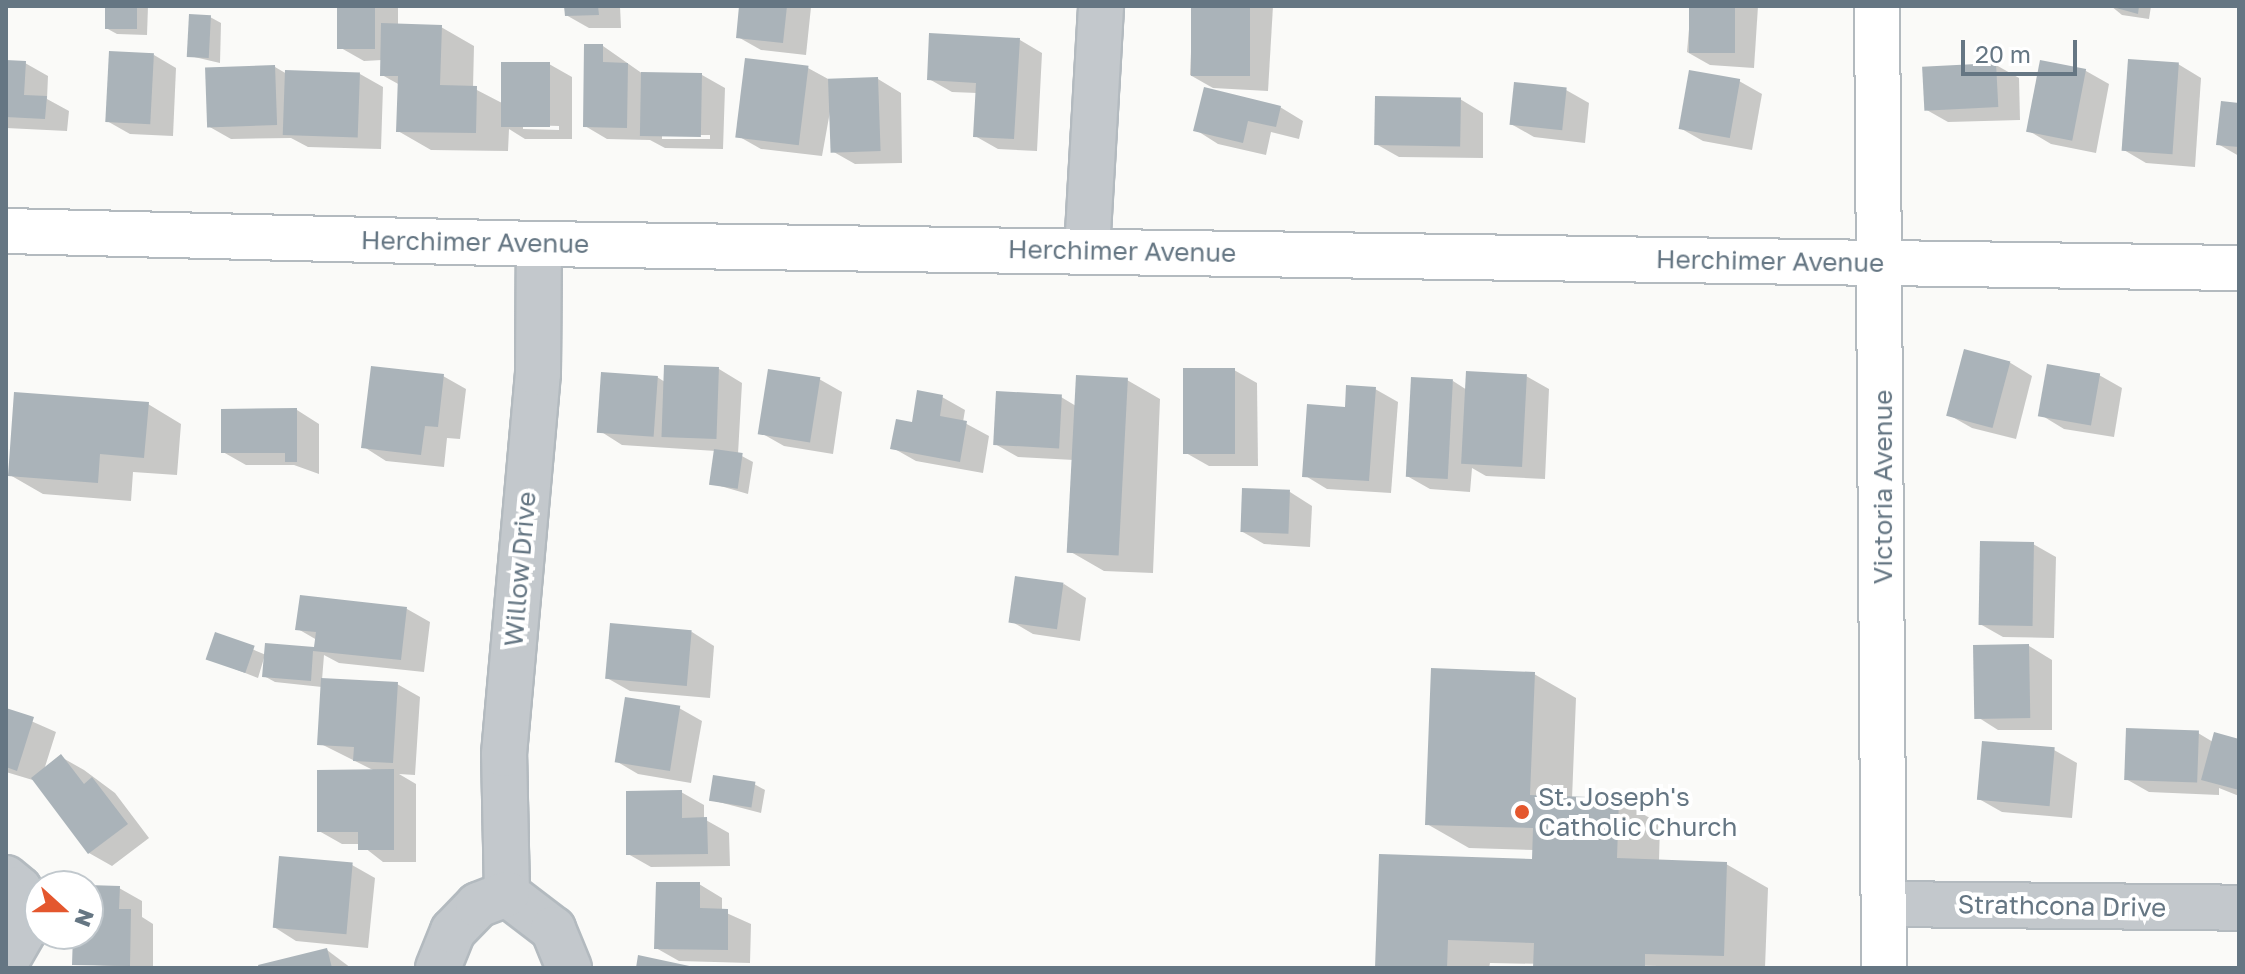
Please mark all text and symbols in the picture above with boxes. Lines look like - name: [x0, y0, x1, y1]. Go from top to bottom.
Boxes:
- scale bar: [1965, 24, 2081, 74]
- text: 20 m: [1975, 39, 2031, 68]
- street label: Herchimer Avenue: [361, 224, 589, 260]
- street label: Herchimer Avenue: [1008, 233, 1236, 269]
- street label: Herchimer Avenue: [1656, 243, 1884, 279]
- street label: Victoria Avenue: [1867, 390, 1899, 584]
- street label: Willow Drive: [498, 490, 542, 648]
- place label: St. Joseph's Catholic Church: [1538, 781, 1737, 842]
- marker: St. Joseph's Catholic Church: [1513, 803, 1531, 821]
- north arrow: [24, 870, 104, 950]
- street label: Strathcona Drive: [1957, 889, 2167, 923]
- text: N: [69, 905, 101, 931]

